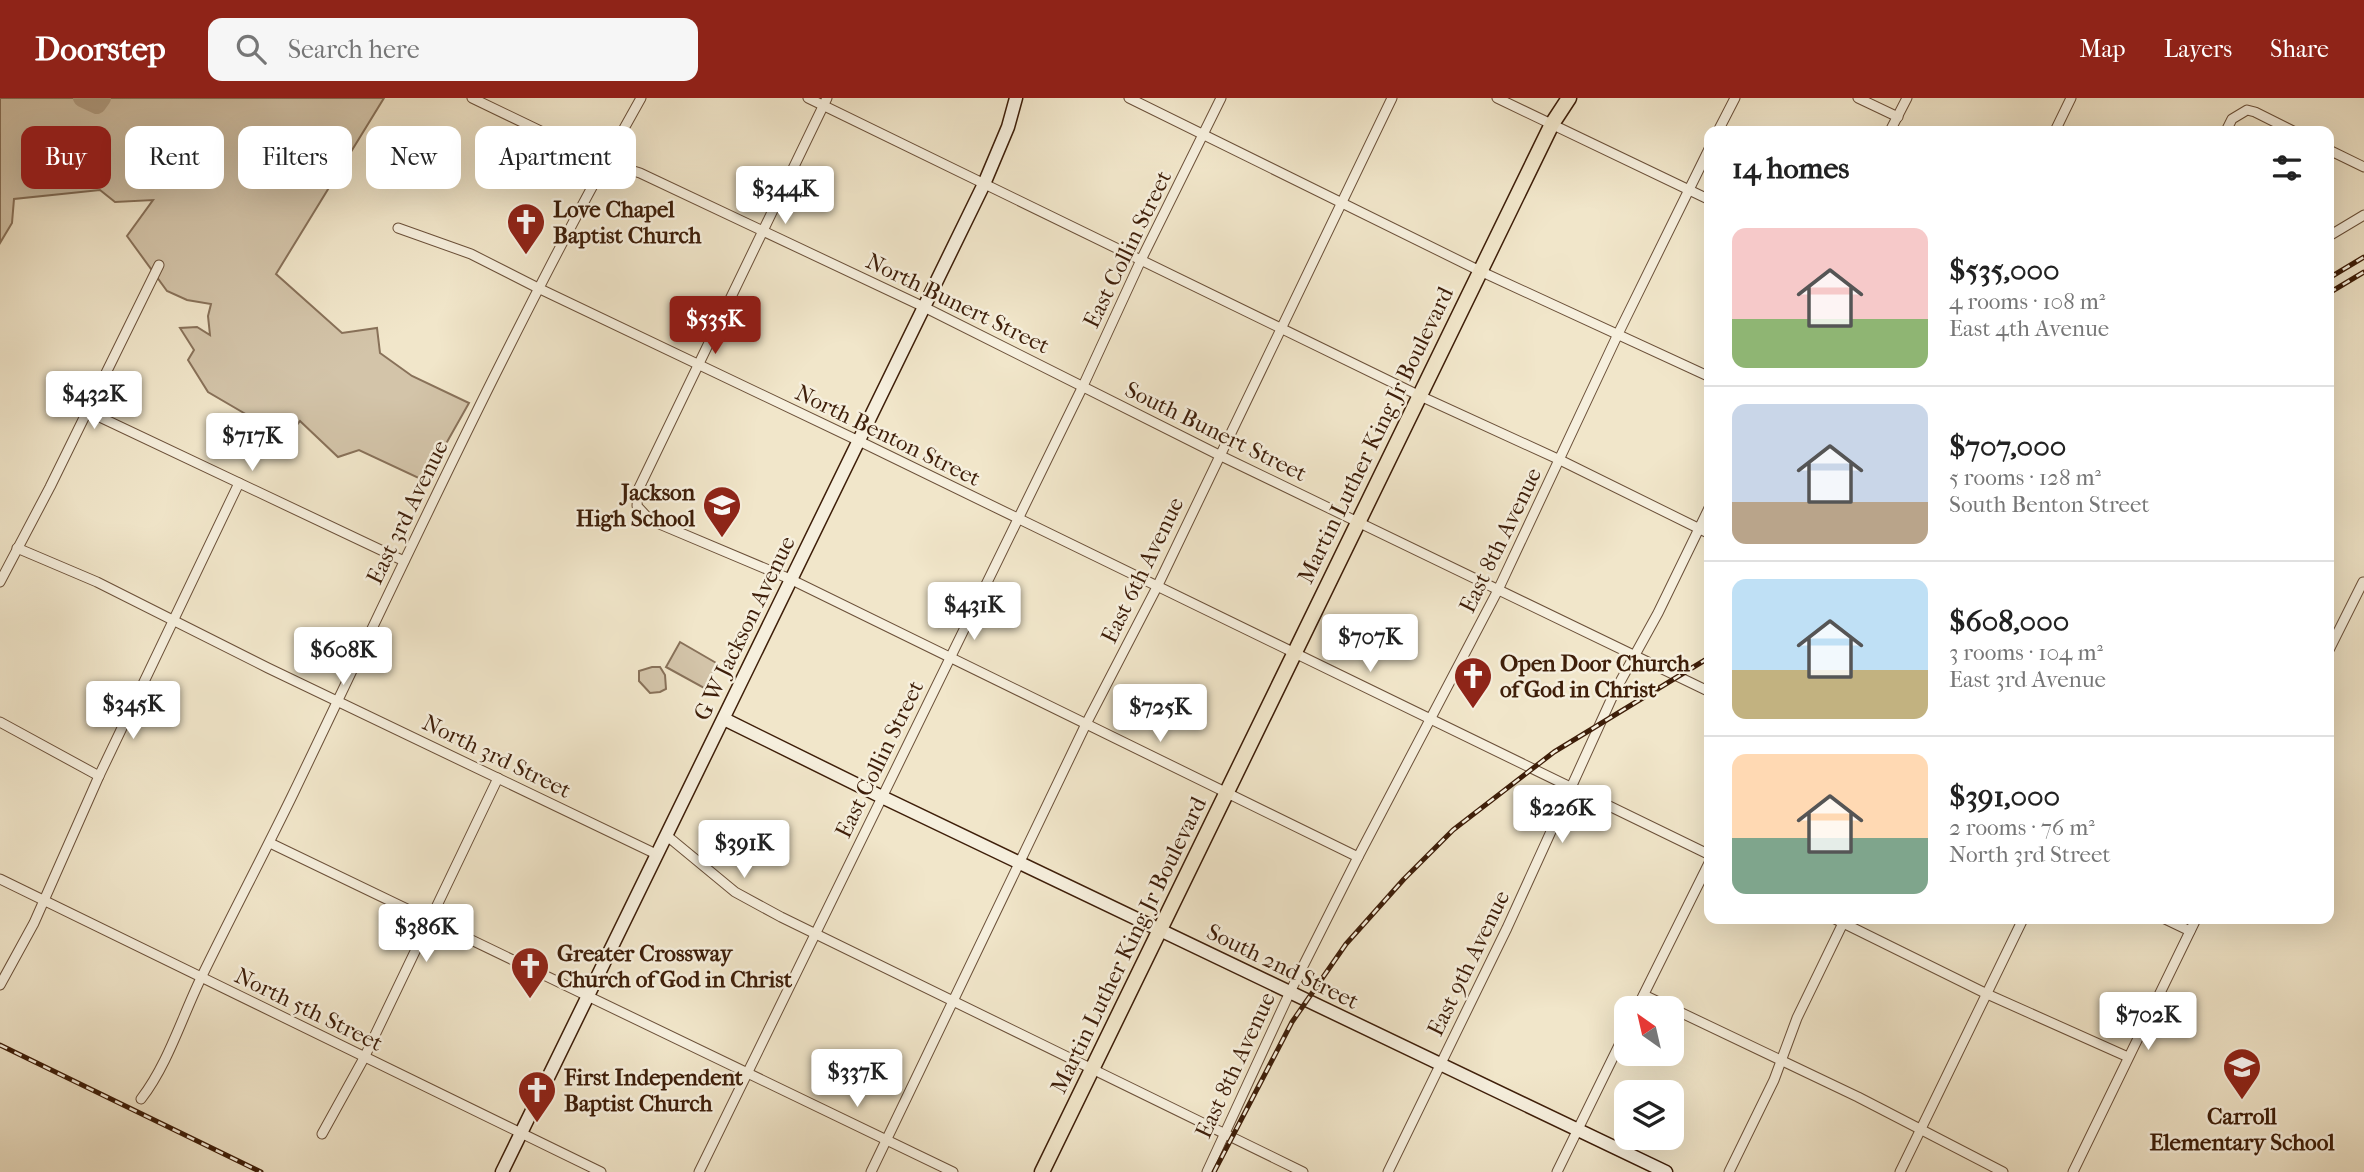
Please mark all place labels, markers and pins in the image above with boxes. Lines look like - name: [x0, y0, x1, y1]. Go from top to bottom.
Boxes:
- pin: $344K: [736, 166, 834, 226]
- place label: Love Chapel Baptist Church: [553, 196, 703, 249]
- church icon: Love Chapel Baptist Church: [505, 201, 547, 256]
- pin: $535K: [666, 296, 764, 356]
- pin: $432K: [45, 372, 143, 431]
- pin: $717K: [203, 414, 301, 473]
- place label: Jackson High School: [576, 479, 696, 532]
- school or university icon: Jackson High School: [701, 484, 743, 539]
- pin: $431K: [925, 582, 1023, 642]
- pin: $707K: [1321, 614, 1419, 674]
- pin: $608K: [294, 628, 392, 687]
- place label: Open Door Church of God in Christ: [1500, 650, 1691, 703]
- church icon: Open Door Church of God in Christ: [1452, 655, 1494, 710]
- pin: $345K: [84, 682, 182, 741]
- pin: $725K: [1111, 684, 1209, 744]
- pin: $226K: [1513, 786, 1611, 845]
- pin: $391K: [695, 820, 793, 880]
- pin: $386K: [377, 904, 475, 964]
- place label: Greater Crossway Church of God in Christ: [557, 940, 793, 993]
- church icon: Greater Crossway Church of God in Christ: [509, 945, 551, 1000]
- pin: $702K: [2099, 992, 2197, 1052]
- school or university icon: Carroll Elementary School: [2221, 1046, 2263, 1101]
- pin: $337K: [808, 1049, 906, 1109]
- place label: First Independent Baptist Church: [563, 1064, 744, 1117]
- church icon: First Independent Baptist Church: [516, 1069, 558, 1124]
- place label: Carroll Elementary School: [2149, 1103, 2335, 1156]

